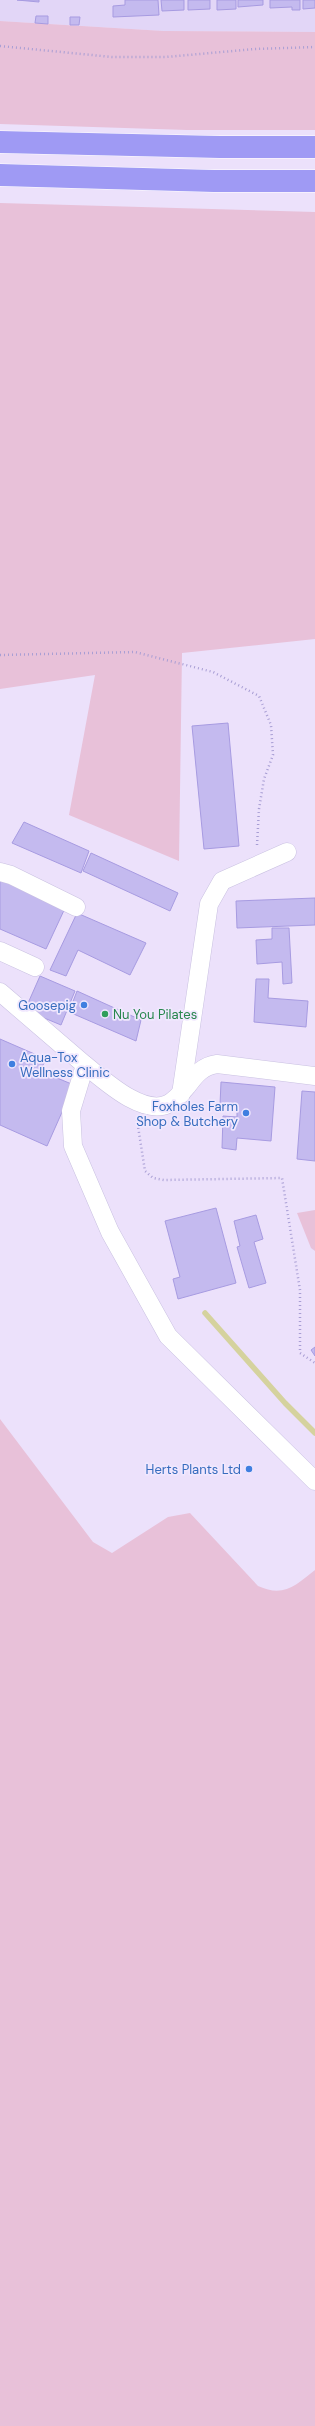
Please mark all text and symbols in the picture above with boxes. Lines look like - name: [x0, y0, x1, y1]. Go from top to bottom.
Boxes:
- place label: Goosepig: [18, 997, 76, 1014]
- marker: Goosepig: [79, 1000, 89, 1010]
- place label: Nu You Pilates: [113, 1006, 197, 1023]
- marker: Nu You Pilates: [100, 1009, 110, 1019]
- place label: Aqua-Tox Wellness Clinic: [20, 1049, 110, 1081]
- marker: Aqua-Tox Wellness Clinic: [7, 1059, 17, 1069]
- place label: Foxholes Farm Shop & Butchery: [136, 1098, 238, 1130]
- marker: Foxholes Farm Shop & Butchery: [241, 1108, 251, 1118]
- place label: Herts Plants Ltd: [146, 1461, 241, 1478]
- marker: Herts Plants Ltd: [244, 1464, 254, 1474]

